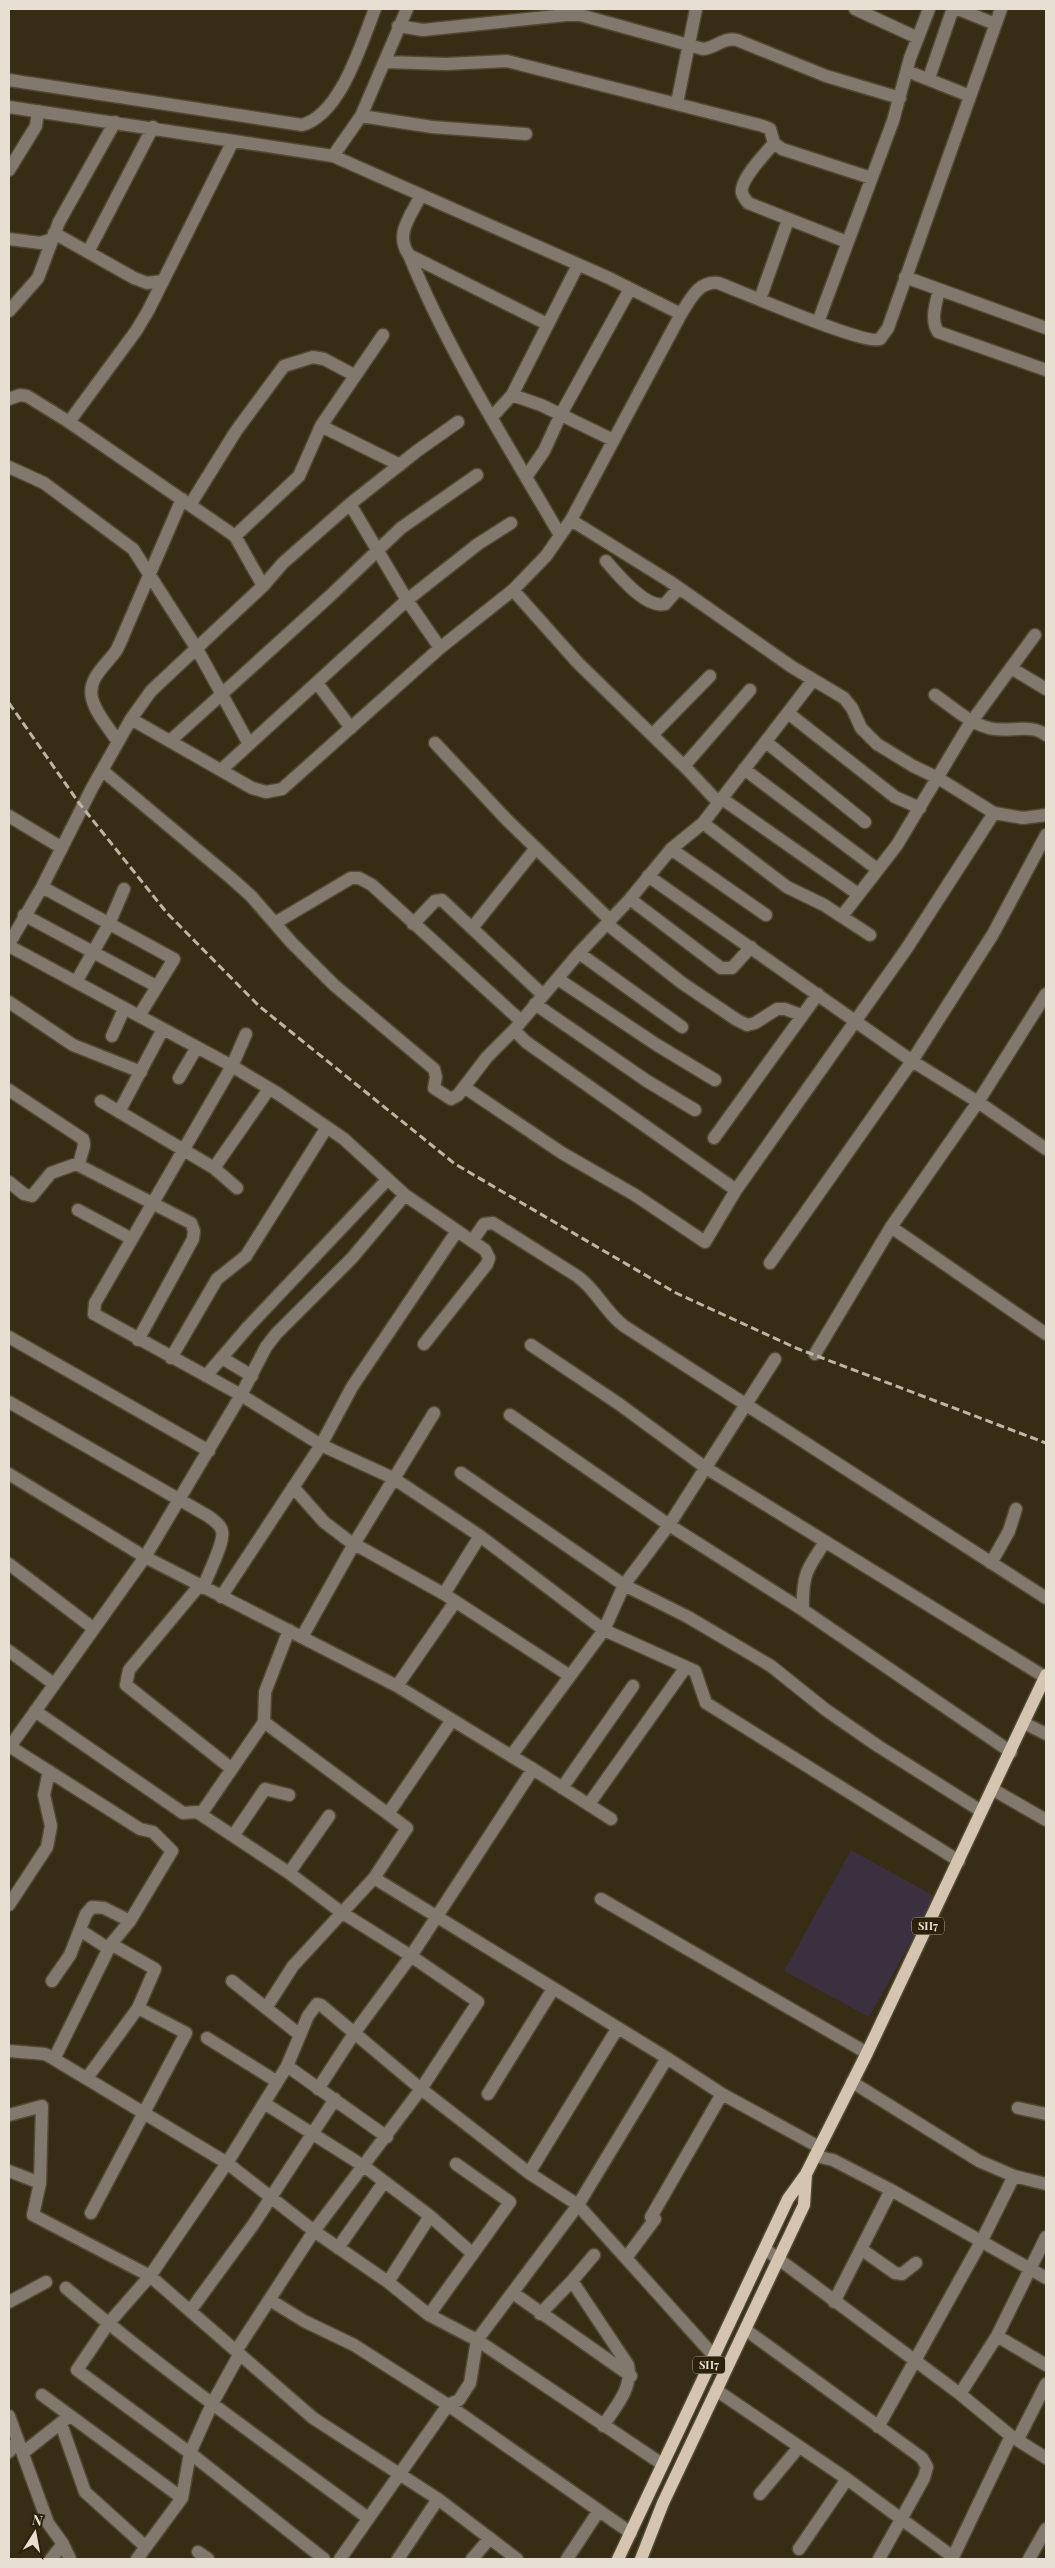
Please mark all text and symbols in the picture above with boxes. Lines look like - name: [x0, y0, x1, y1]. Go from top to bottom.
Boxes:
- road number: SH7: [912, 1918, 944, 1934]
- road number: SH7: [693, 2356, 725, 2374]
- north arrow: [10, 2508, 60, 2558]
- text: N: [31, 2509, 44, 2530]

